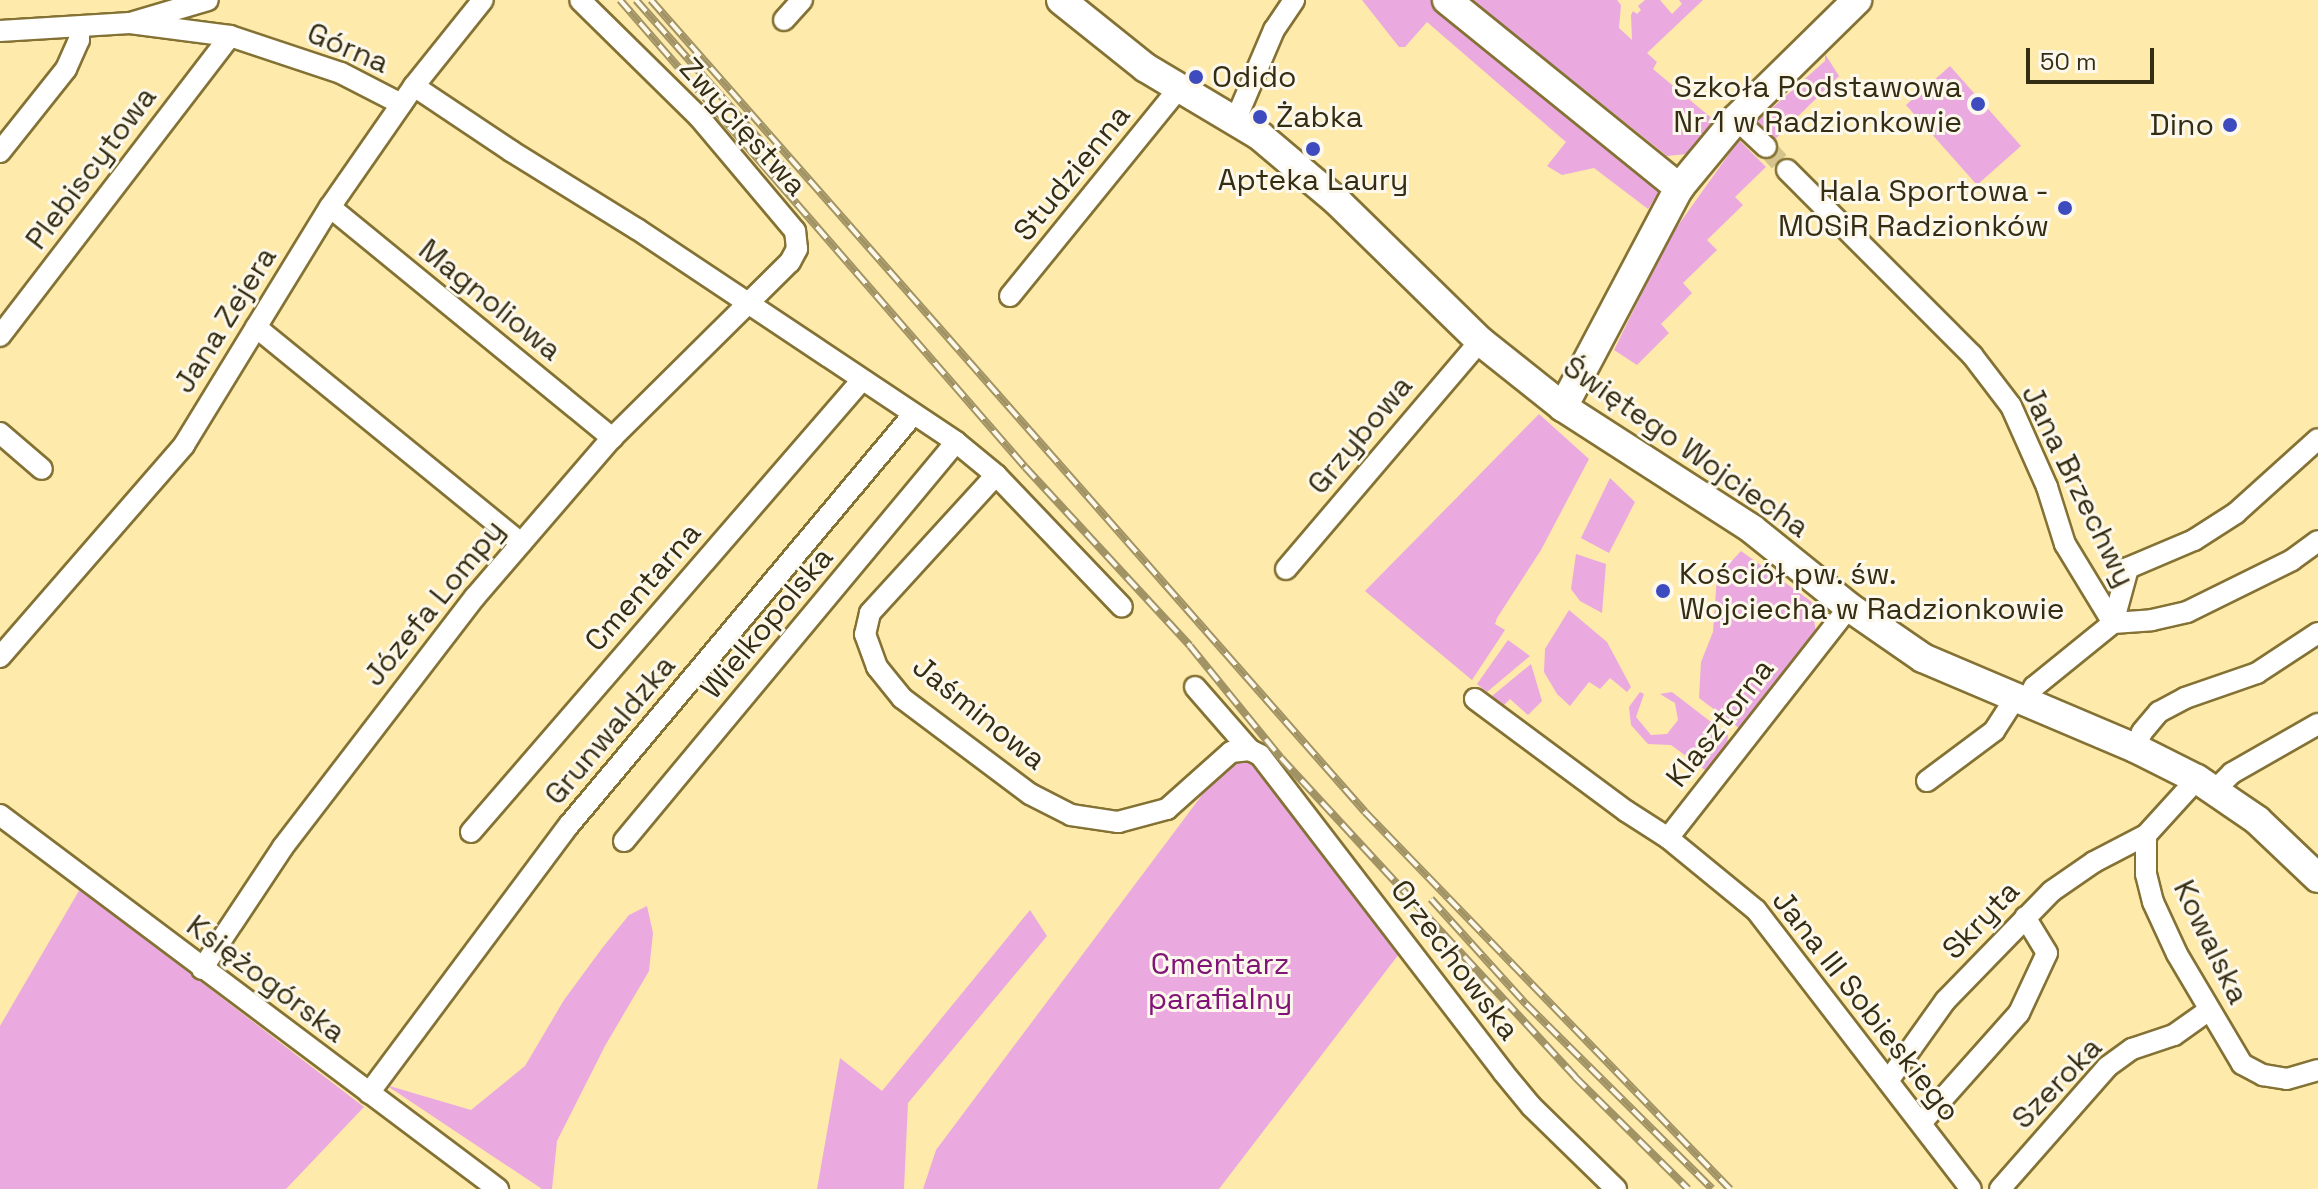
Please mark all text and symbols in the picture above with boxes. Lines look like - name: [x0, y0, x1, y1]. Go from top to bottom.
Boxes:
- street label: Górna: [302, 15, 394, 81]
- scale bar: [2030, 32, 2158, 82]
- text: 50 m: [2040, 46, 2097, 77]
- street label: Zwycięstwa: [672, 51, 814, 203]
- place label: Odido: [1212, 59, 1297, 95]
- marker: Odido: [1187, 68, 1205, 86]
- place label: Szkoła Podstawowa Nr 1 w Radzionkowie: [1673, 69, 1962, 140]
- street label: Plebiscytowa: [18, 80, 164, 256]
- marker: Szkoła Podstawowa Nr 1 w Radzionkowie: [1969, 95, 1987, 113]
- street label: Studzienna: [1006, 98, 1138, 248]
- place label: Żabka: [1276, 99, 1363, 135]
- place label: Dino: [2150, 107, 2214, 143]
- marker: Żabka: [1251, 108, 1269, 126]
- marker: Dino: [2221, 116, 2239, 134]
- marker: Apteka Laury: [1304, 140, 1322, 158]
- place label: Apteka Laury: [1218, 162, 1408, 198]
- place label: Hala Sportowa - MOSiR Radzionków: [1778, 173, 2049, 244]
- marker: Hala Sportowa - MOSiR Radzionków: [2056, 199, 2074, 217]
- street label: Magnoliowa: [411, 232, 569, 368]
- street label: Jana Zejera: [166, 240, 284, 400]
- street label: Świętego Wojciecha: [1556, 349, 1816, 545]
- street label: Grzybowa: [1300, 368, 1420, 502]
- street label: Jana Brzechwy: [2014, 379, 2142, 593]
- street label: Józefa Lompy: [356, 513, 512, 693]
- street label: Cmentarna: [577, 515, 709, 659]
- street label: Wielkopolska: [693, 540, 841, 706]
- place label: Kościół pw. św. Wojciecha w Radzionkowie: [1679, 556, 2065, 626]
- marker: Kościół pw. św. Wojciecha w Radzionkowie: [1654, 582, 1672, 600]
- street label: Grunwaldzka: [537, 648, 683, 812]
- street label: Jaśminowa: [905, 648, 1053, 778]
- street label: Klasztorna: [1659, 652, 1781, 794]
- street label: Orzechowska: [1383, 873, 1527, 1047]
- street label: Skryta: [1935, 873, 2027, 967]
- street label: Kowalska: [2166, 874, 2256, 1010]
- street label: Jana III Sobieskiego: [1765, 883, 1967, 1129]
- street label: Księżogórska: [179, 908, 353, 1050]
- park label: Cmentarz parafialny: [1148, 946, 1292, 1016]
- street label: Szeroka: [2005, 1030, 2109, 1136]

